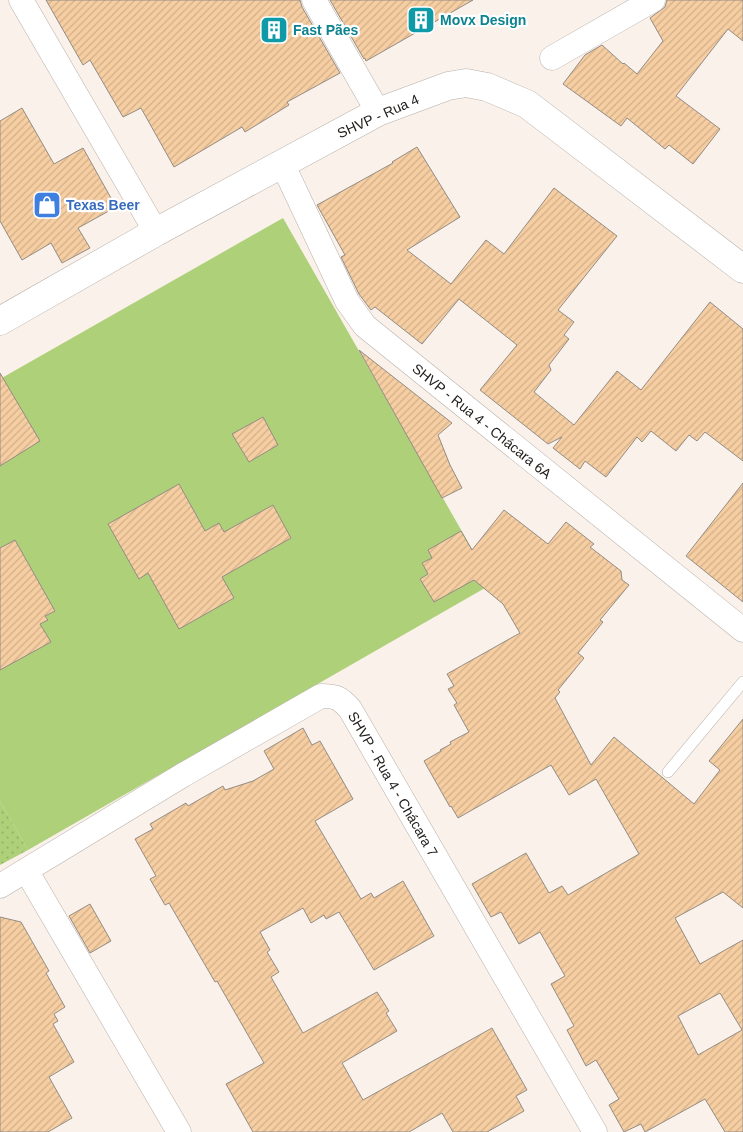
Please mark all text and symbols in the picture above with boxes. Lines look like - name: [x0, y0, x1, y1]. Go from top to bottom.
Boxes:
- building icon: Movx Design: [406, 5, 436, 35]
- place label: Movx Design: [440, 12, 526, 28]
- building icon: Fast Pães: [259, 15, 289, 45]
- place label: Fast Pães: [293, 22, 359, 38]
- street label: SHVP - Rua 4: [335, 91, 421, 141]
- shop icon: Texas Beer: [32, 190, 62, 220]
- place label: Texas Beer: [66, 197, 140, 213]
- street label: SHVP - Rua 4 - Chácara 6A: [409, 360, 555, 482]
- street label: SHVP - Rua 4 - Chácara 7: [345, 709, 441, 859]

